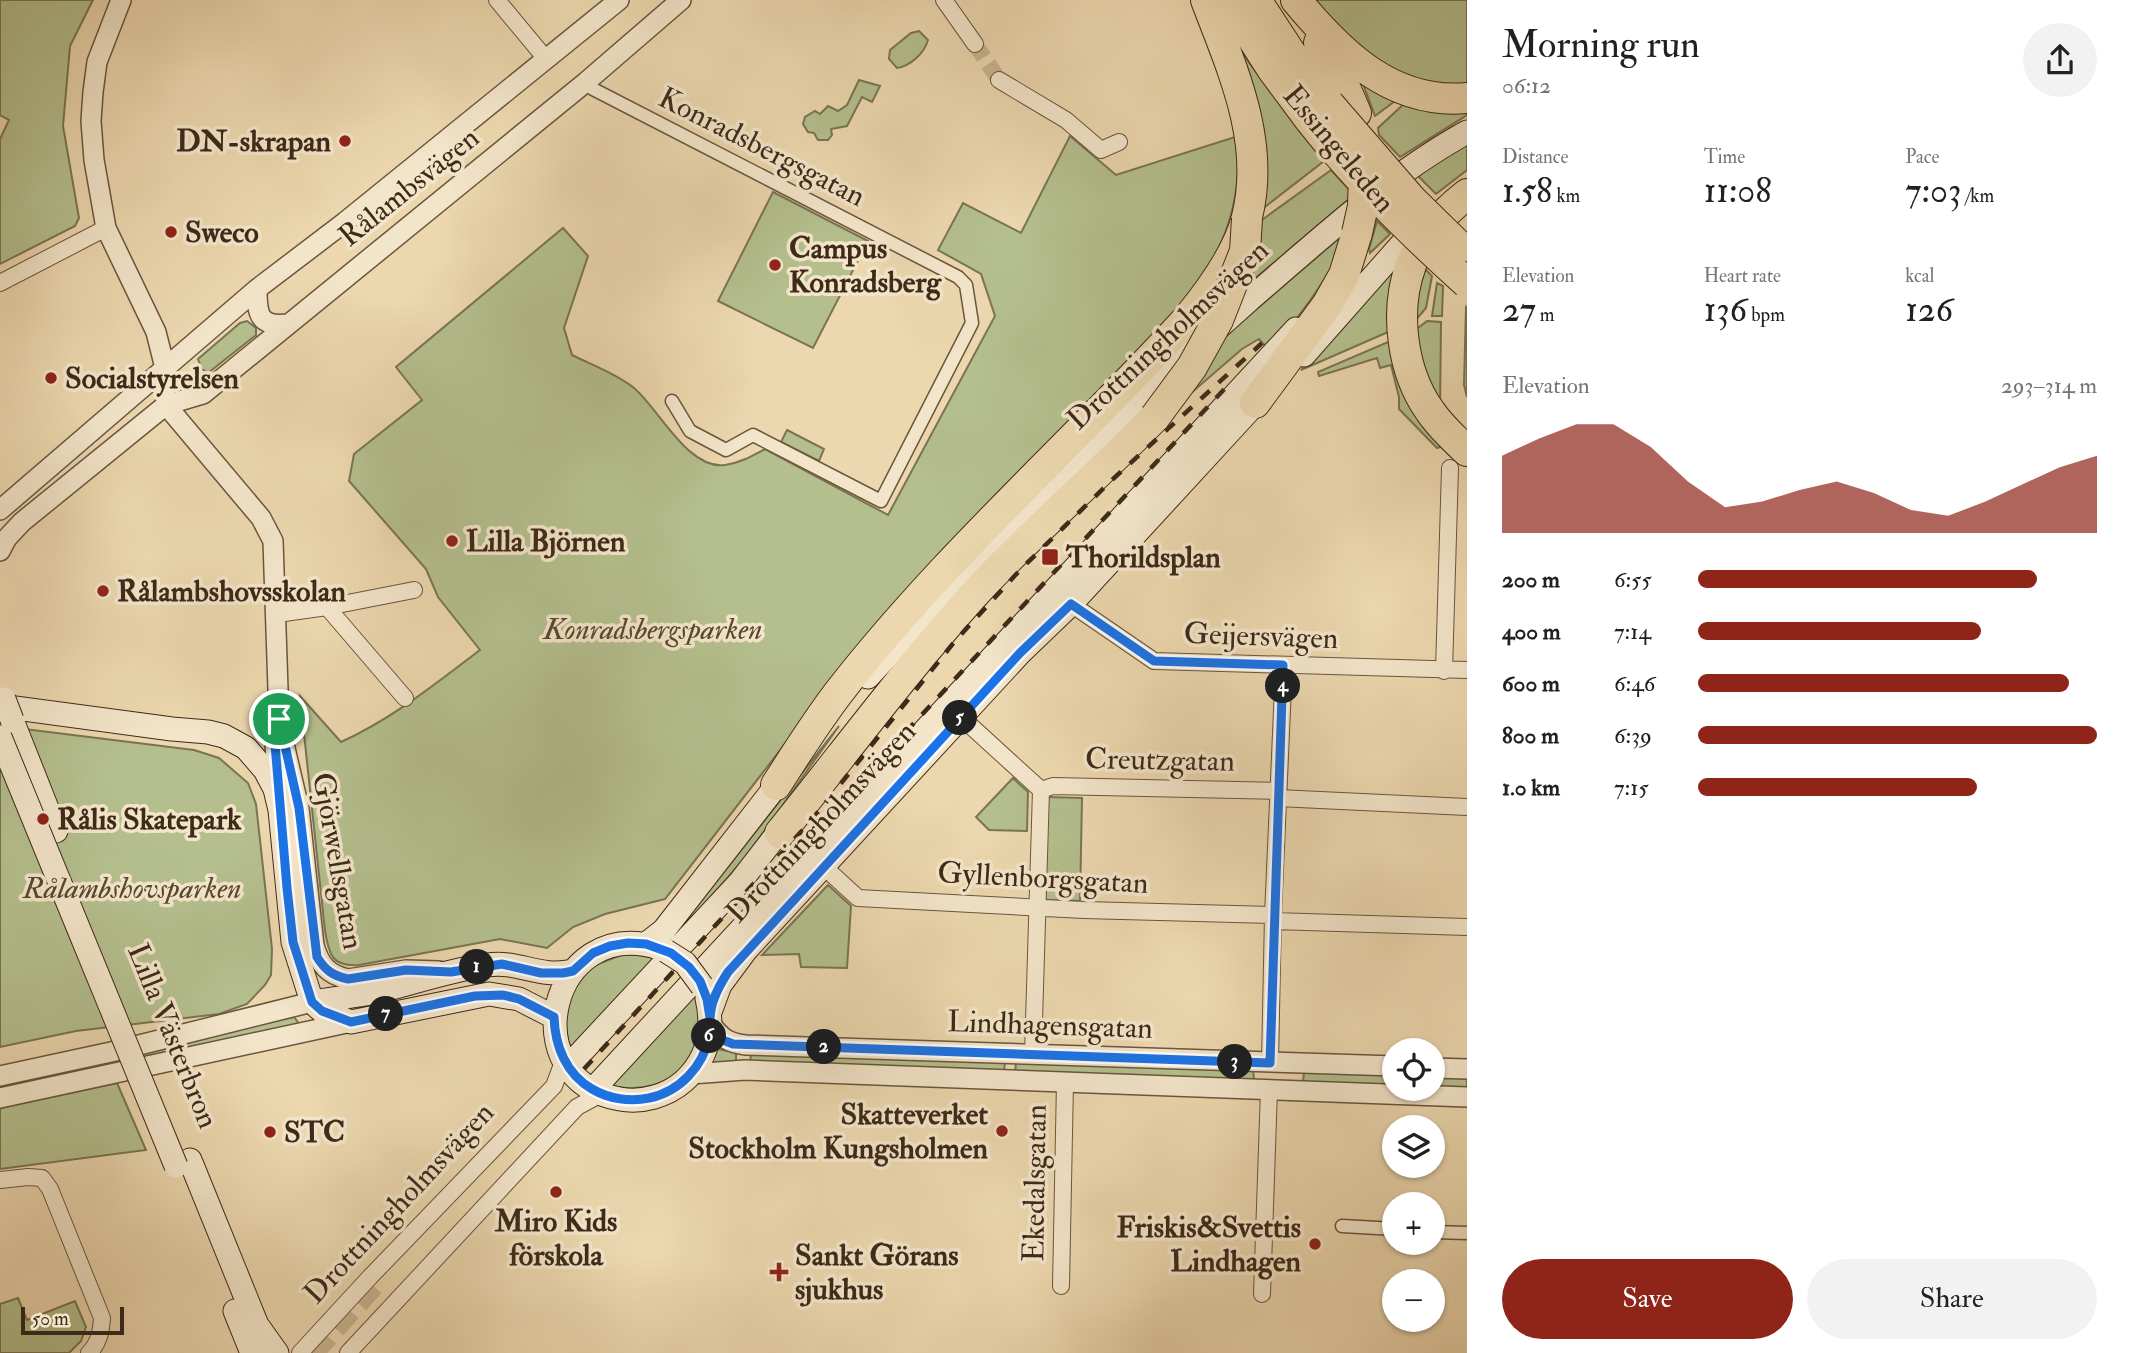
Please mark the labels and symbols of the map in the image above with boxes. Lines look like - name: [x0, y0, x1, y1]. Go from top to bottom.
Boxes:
- street label: Essingeleden: [1275, 77, 1403, 221]
- street label: Konradsbergsgatan: [653, 79, 871, 215]
- street label: Rålambsvägen: [331, 119, 487, 255]
- place label: DN-skrapan: [176, 123, 332, 160]
- marker: DN-skrapan: [337, 133, 353, 149]
- place label: Sweco: [185, 214, 259, 251]
- marker: Sweco: [163, 224, 179, 240]
- place label: Campus Konradsberg: [789, 230, 942, 301]
- street label: Drottningholmsvägen: [1059, 232, 1277, 438]
- marker: Campus Konradsberg: [767, 257, 783, 273]
- place label: Socialstyrelsen: [65, 360, 240, 397]
- marker: Socialstyrelsen: [43, 370, 59, 386]
- place label: Lilla Björnen: [466, 523, 626, 560]
- marker: Lilla Björnen: [444, 533, 460, 549]
- place label: Thorildsplan: [1065, 539, 1221, 576]
- marker: Thorildsplan: [1040, 547, 1060, 567]
- place label: Rålambshovsskolan: [117, 573, 346, 610]
- marker: Rålambshovsskolan: [95, 583, 111, 599]
- park label: Konradsbergsparken: [542, 611, 762, 648]
- street label: Geijersvägen: [1183, 615, 1339, 657]
- pin: 4: [1266, 668, 1300, 704]
- pin: [249, 689, 309, 749]
- pin: 5: [942, 700, 978, 736]
- street label: Drottningholmsvägen: [718, 713, 924, 931]
- street label: Creutzgatan: [1085, 740, 1235, 780]
- street label: Gjörwellsgatan: [304, 770, 372, 952]
- place label: Rålis Skatepark: [57, 801, 242, 838]
- marker: Rålis Skatepark: [35, 811, 51, 827]
- street label: Gyllenborgsgatan: [937, 854, 1149, 902]
- park label: Rålambshovsparken: [22, 870, 241, 907]
- street label: Lilla Västerbron: [119, 938, 227, 1134]
- pin: 1: [460, 950, 494, 984]
- pin: 7: [368, 996, 404, 1032]
- street label: Lindhagensgatan: [947, 1003, 1153, 1047]
- pin: 6: [692, 1018, 726, 1054]
- pin: 2: [806, 1030, 842, 1064]
- pin: 3: [1218, 1044, 1252, 1080]
- street label: Drottningholmsvägen: [296, 1094, 502, 1312]
- place label: Skatteverket Stockholm Kungsholmen: [688, 1096, 989, 1167]
- street label: Ekedalsgatan: [1015, 1104, 1055, 1262]
- place label: STC: [284, 1114, 345, 1151]
- marker: Skatteverket Stockholm Kungsholmen: [994, 1123, 1010, 1139]
- marker: STC: [262, 1124, 278, 1140]
- marker: Miro Kids förskola: [548, 1184, 564, 1200]
- place label: Miro Kids förskola: [494, 1203, 617, 1274]
- place label: Friskis&Svettis Lindhagen: [1116, 1209, 1302, 1280]
- marker: Friskis&Svettis Lindhagen: [1307, 1236, 1323, 1252]
- place label: Sankt Görans sjukhus: [795, 1237, 959, 1308]
- marker: Sankt Görans sjukhus: [769, 1262, 789, 1282]
- scale bar: [21, 1304, 124, 1336]

